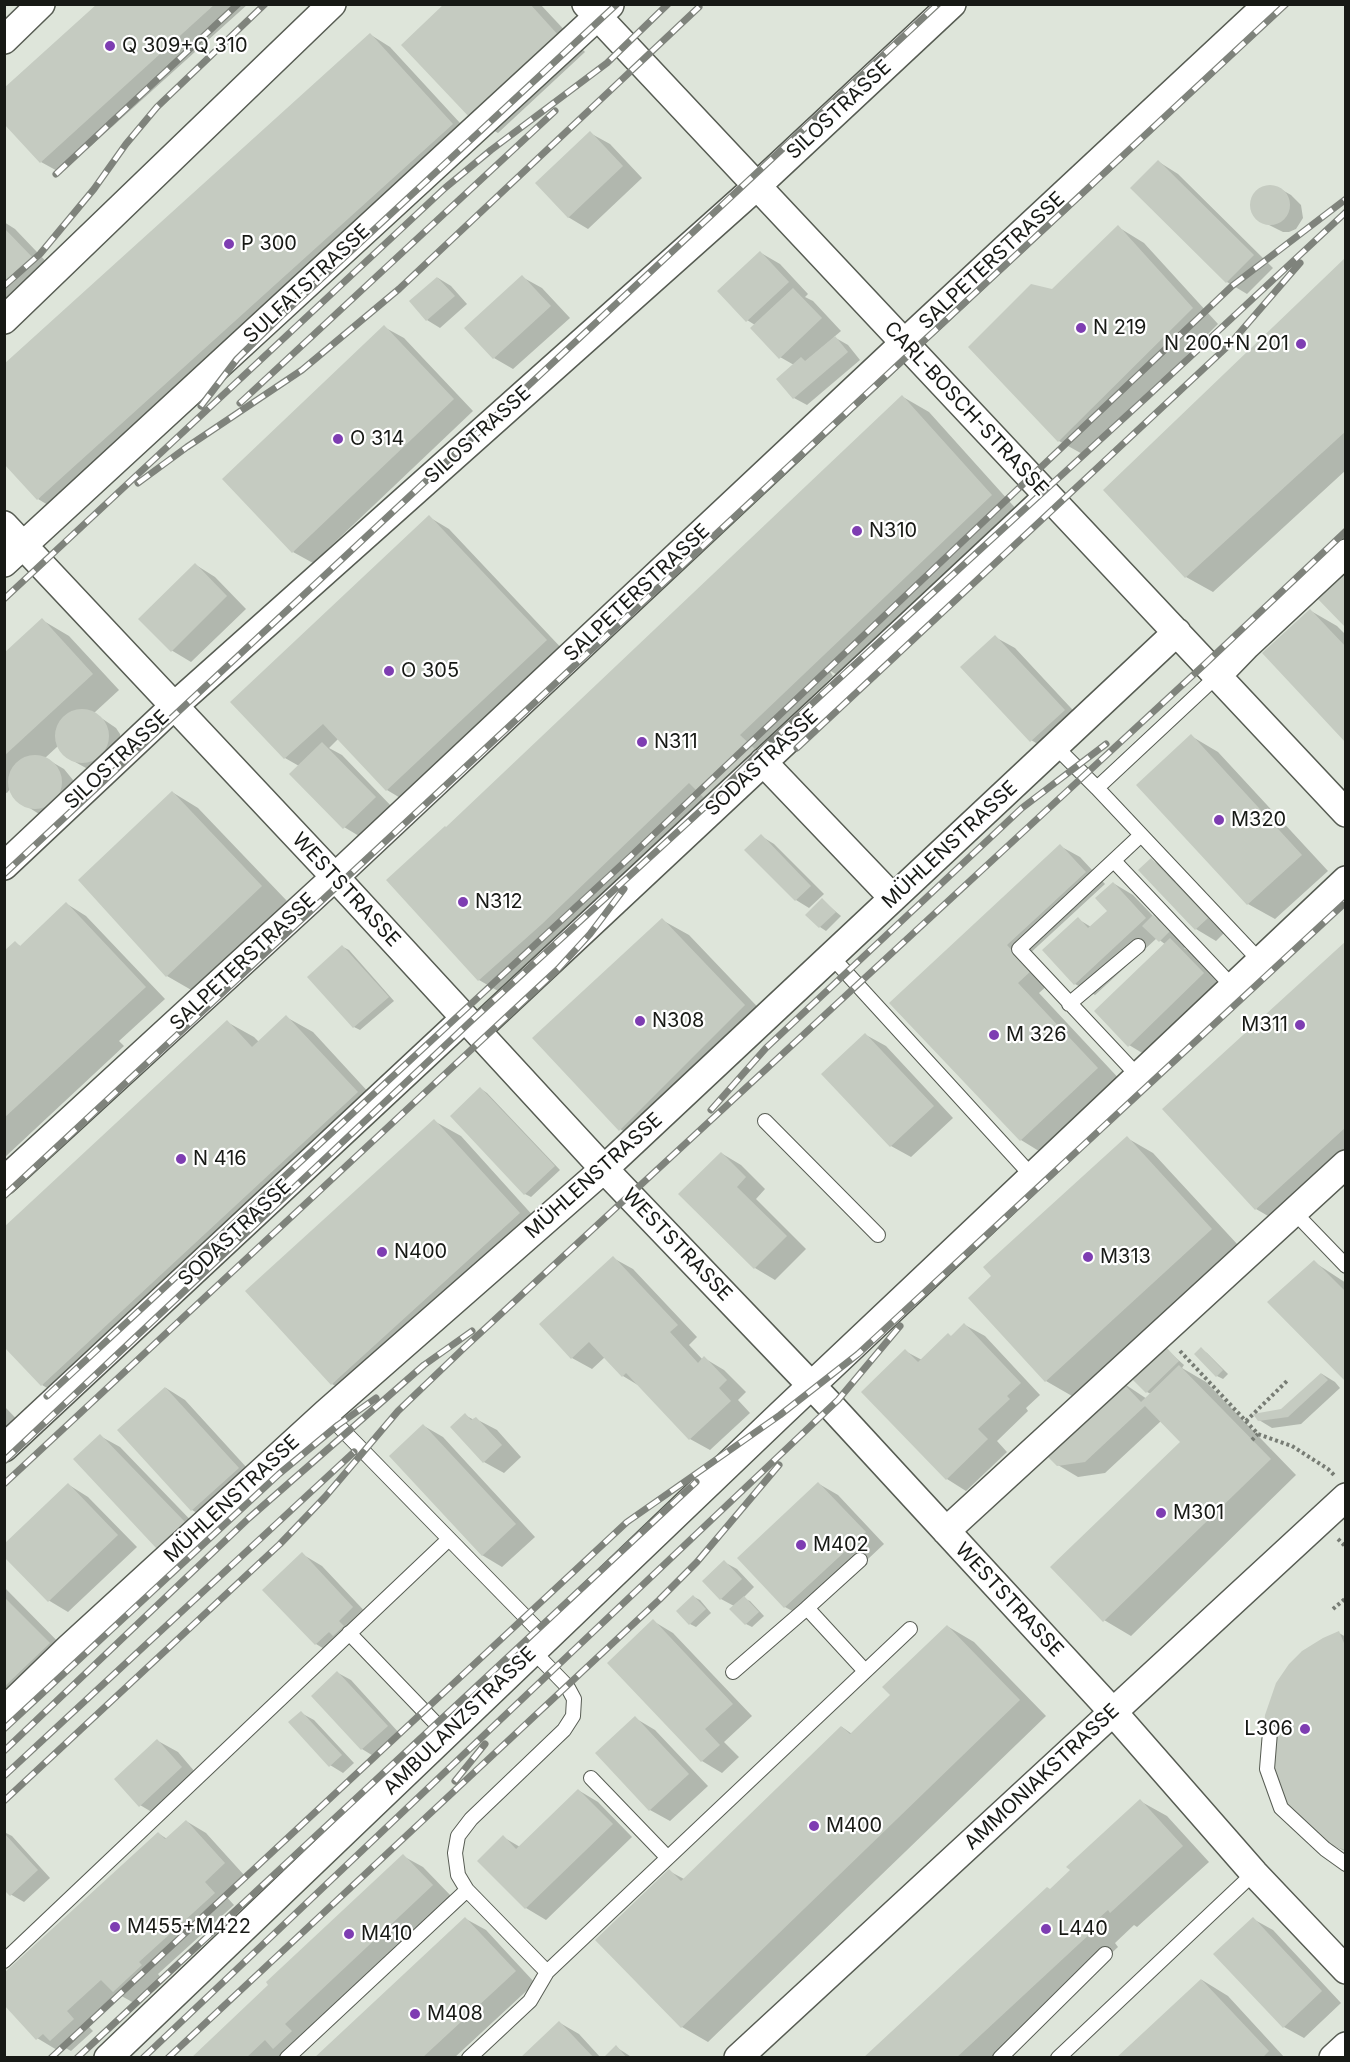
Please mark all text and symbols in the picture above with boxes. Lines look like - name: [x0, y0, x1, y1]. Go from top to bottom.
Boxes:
- place label: Q 309+Q 310: [122, 34, 248, 58]
- marker: Q 309+Q 310: [103, 39, 117, 53]
- street label: SILOSTRASSE: [782, 55, 896, 165]
- street label: SALPETERSTRASSE: [914, 187, 1070, 335]
- street label: SULFATSTRASSE: [239, 219, 375, 349]
- place label: P 300: [241, 232, 297, 256]
- marker: P 300: [222, 237, 236, 251]
- place label: N 219: [1093, 316, 1146, 340]
- street label: CARL-BOSCH-STRASSE: [879, 317, 1053, 501]
- marker: N 219: [1074, 321, 1088, 335]
- place label: N 200+N 201: [1164, 332, 1289, 356]
- marker: N 200+N 201: [1294, 337, 1308, 351]
- street label: SILOSTRASSE: [420, 381, 536, 489]
- place label: O 314: [350, 427, 404, 451]
- marker: O 314: [331, 432, 345, 446]
- street label: SALPETERSTRASSE: [559, 519, 715, 667]
- place label: N310: [869, 519, 917, 543]
- marker: N310: [850, 524, 864, 538]
- place label: O 305: [401, 659, 459, 683]
- marker: O 305: [382, 664, 396, 678]
- street label: SILOSTRASSE: [60, 705, 174, 815]
- street label: SODASTRASSE: [701, 705, 823, 821]
- place label: N311: [654, 730, 698, 754]
- marker: N311: [635, 735, 649, 749]
- street label: MÜHLENSTRASSE: [877, 776, 1023, 914]
- place label: M320: [1231, 808, 1286, 832]
- marker: M320: [1212, 813, 1226, 827]
- street label: WESTSTRASSE: [287, 828, 405, 952]
- street label: SALPETERSTRASSE: [165, 888, 321, 1036]
- place label: N312: [475, 890, 523, 914]
- marker: N312: [456, 895, 470, 909]
- place label: N308: [652, 1009, 704, 1033]
- place label: M311: [1241, 1013, 1288, 1037]
- marker: N308: [633, 1014, 647, 1028]
- marker: M311: [1293, 1018, 1307, 1032]
- place label: M 326: [1006, 1023, 1067, 1047]
- marker: M 326: [987, 1028, 1001, 1042]
- street label: MÜHLENSTRASSE: [520, 1108, 668, 1244]
- place label: N 416: [193, 1147, 247, 1171]
- marker: N 416: [174, 1152, 188, 1166]
- street label: SODASTRASSE: [174, 1175, 296, 1291]
- street label: WESTSTRASSE: [617, 1184, 737, 1306]
- place label: N400: [394, 1240, 447, 1264]
- marker: N400: [375, 1245, 389, 1259]
- place label: M313: [1100, 1245, 1151, 1269]
- marker: M313: [1081, 1250, 1095, 1264]
- street label: MÜHLENSTRASSE: [159, 1430, 305, 1568]
- place label: M301: [1173, 1501, 1224, 1525]
- marker: M301: [1154, 1506, 1168, 1520]
- place label: M402: [813, 1533, 869, 1557]
- marker: M402: [794, 1538, 808, 1552]
- street label: WESTSTRASSE: [950, 1538, 1068, 1662]
- street label: AMBULANZSTRASSE: [379, 1642, 541, 1800]
- street label: AMMONIAKSTRASSE: [960, 1699, 1124, 1855]
- place label: L306: [1244, 1717, 1293, 1741]
- marker: L306: [1298, 1722, 1312, 1736]
- place label: M400: [826, 1814, 882, 1838]
- marker: M400: [807, 1819, 821, 1833]
- place label: M455+M422: [127, 1915, 251, 1939]
- place label: L440: [1058, 1917, 1108, 1941]
- marker: M455+M422: [108, 1920, 122, 1934]
- place label: M410: [361, 1922, 412, 1946]
- marker: L440: [1039, 1922, 1053, 1936]
- marker: M410: [342, 1927, 356, 1941]
- place label: M408: [427, 2002, 483, 2026]
- marker: M408: [408, 2007, 422, 2021]

